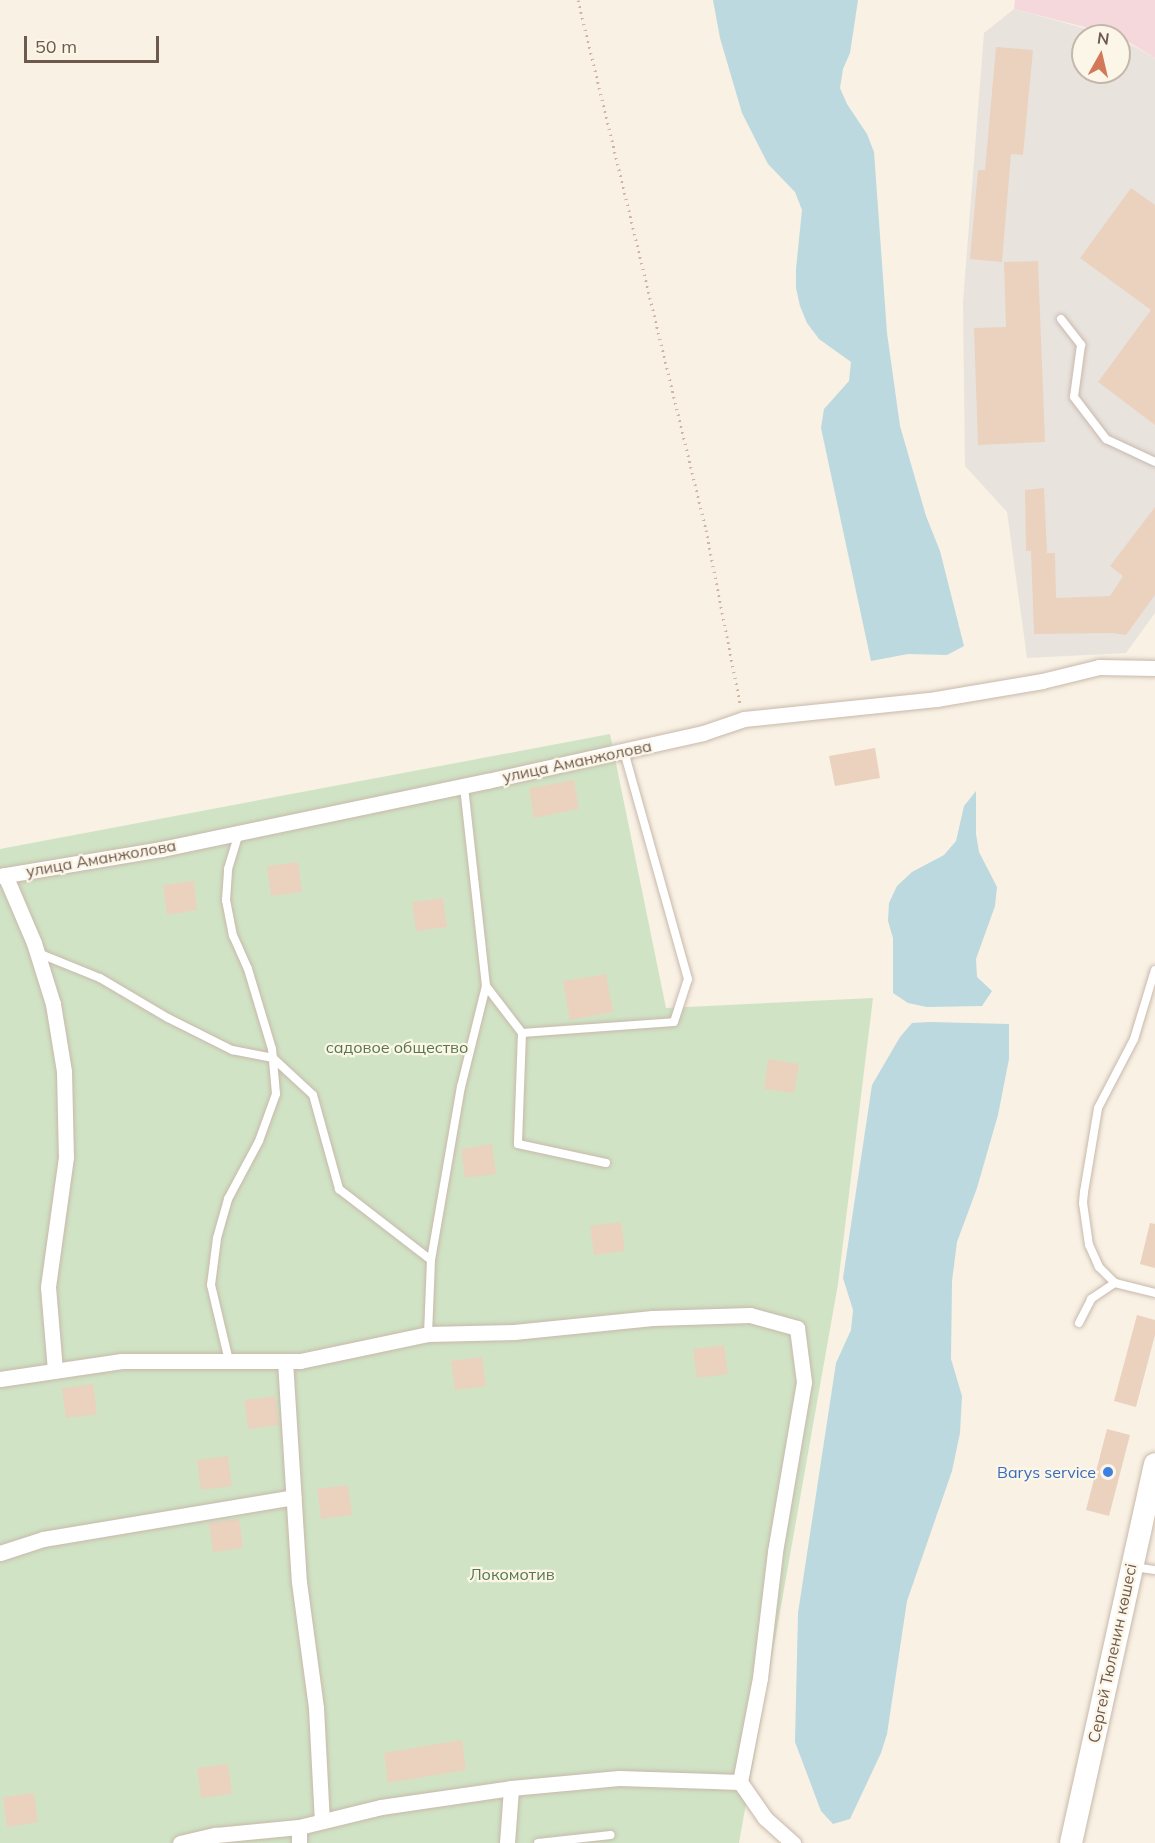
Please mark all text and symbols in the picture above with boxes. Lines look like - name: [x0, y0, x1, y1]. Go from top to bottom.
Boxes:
- scale bar: [27, 24, 162, 62]
- north arrow: [1071, 24, 1131, 84]
- text: N: [1096, 27, 1111, 49]
- text: 50 m: [35, 35, 77, 58]
- street label: улица Аманжолова: [501, 736, 653, 786]
- street label: улица Аманжолова: [24, 835, 178, 881]
- park label: садовое общество: [326, 1037, 468, 1057]
- place label: Barys service: [997, 1462, 1096, 1482]
- marker: Barys service: [1101, 1465, 1115, 1479]
- street label: Сергей Тюленин көшесі: [1084, 1562, 1140, 1744]
- park label: Локомотив: [469, 1564, 555, 1584]

